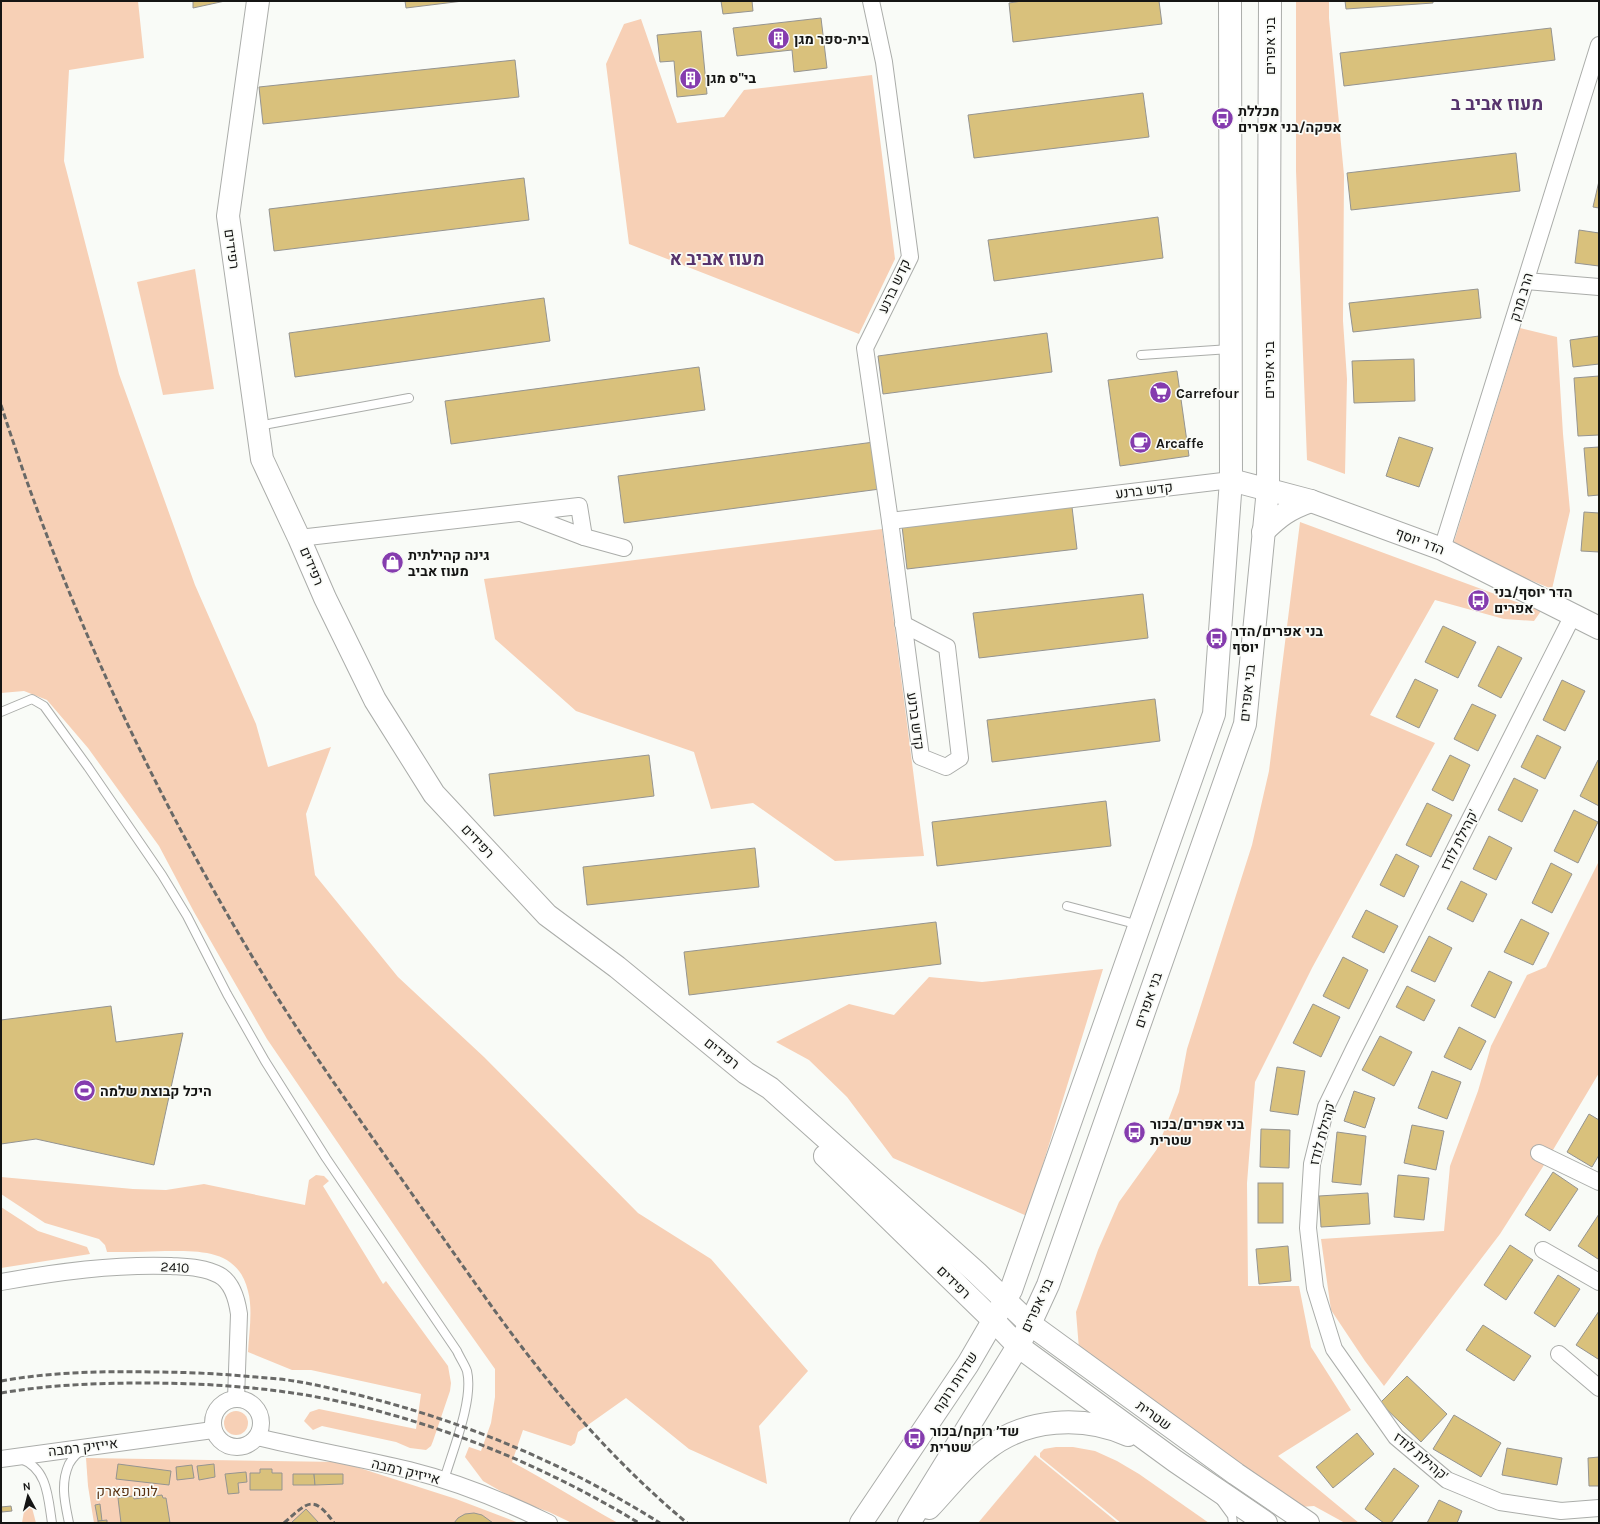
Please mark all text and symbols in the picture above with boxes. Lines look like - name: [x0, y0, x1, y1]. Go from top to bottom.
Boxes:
- street label: בני אפרים: [1262, 17, 1279, 75]
- building icon: בית-ספר מגן: [766, 26, 792, 52]
- place label: בית-ספר מגן: [794, 31, 870, 48]
- building icon: בי"ס מגן: [677, 65, 703, 91]
- place label: בי"ס מגן: [706, 70, 757, 87]
- district label: מעוז אביב ב: [1451, 93, 1543, 115]
- place label: מכללת אפקה/בני אפרים: [1238, 103, 1342, 136]
- bus stop icon: מכללת אפקה/בני אפרים: [1210, 106, 1236, 132]
- street label: רפידים: [220, 228, 243, 270]
- district label: מעוז אביב א: [670, 248, 764, 270]
- street label: קדש ברנע: [875, 256, 914, 316]
- street label: הרב מרק: [1506, 271, 1537, 324]
- street label: בני אפרים: [1261, 341, 1278, 399]
- supermarket icon: Carrefour: [1148, 380, 1174, 406]
- place label: Carrefour: [1176, 385, 1239, 402]
- cafe icon: Arcaffe: [1127, 430, 1153, 456]
- place label: Arcaffe: [1156, 435, 1204, 452]
- street label: קדש ברנע: [1114, 479, 1174, 502]
- street label: הדר יוסף: [1393, 524, 1447, 559]
- street label: רפידים: [296, 544, 327, 588]
- place label: גינה קהילתית מעוז אביב: [408, 547, 490, 580]
- shop icon: גינה קהילתית מעוז אביב: [380, 550, 406, 576]
- place label: הדר יוסף/בני אפרים: [1494, 584, 1573, 617]
- bus stop icon: הדר יוסף/בני אפרים: [1466, 587, 1492, 613]
- place label: בני אפרים/הדר יוסף: [1232, 623, 1323, 656]
- bus stop icon: בני אפרים/הדר יוסף: [1203, 626, 1229, 652]
- street label: בני אפרים: [1236, 663, 1259, 723]
- street label: קדש ברנע: [903, 691, 928, 751]
- street label: קהילת לודז': [1437, 807, 1482, 873]
- street label: רפידים: [458, 821, 498, 862]
- street label: בני אפרים: [1131, 970, 1166, 1030]
- street label: רפידים: [701, 1034, 743, 1073]
- sports icon: היכל קבוצת שלמה: [72, 1078, 98, 1104]
- place label: היכל קבוצת שלמה: [100, 1083, 212, 1100]
- street label: קהילת לודז': [1306, 1099, 1339, 1167]
- place label: בני אפרים/בכור שטרית: [1150, 1116, 1245, 1149]
- bus stop icon: בני אפרים/בכור שטרית: [1122, 1119, 1148, 1145]
- street label: 2410: [160, 1258, 190, 1277]
- street label: רפידים: [933, 1262, 974, 1302]
- street label: בני אפרים: [1018, 1275, 1058, 1335]
- street label: שדרות רוקח: [929, 1348, 982, 1416]
- street label: שטרית: [1133, 1397, 1175, 1434]
- place label: שד׳ רוקח/בכור שטרית: [930, 1423, 1019, 1456]
- bus stop icon: שד׳ רוקח/בכור שטרית: [901, 1426, 927, 1452]
- street label: קהילת לודז': [1390, 1429, 1451, 1484]
- street label: אייזיק רמבה: [47, 1435, 119, 1460]
- street label: אייזיק רמבה: [370, 1455, 442, 1488]
- north arrow: [8, 1476, 48, 1516]
- text: N: [22, 1480, 32, 1494]
- park label: לונה פארק: [96, 1483, 158, 1500]

